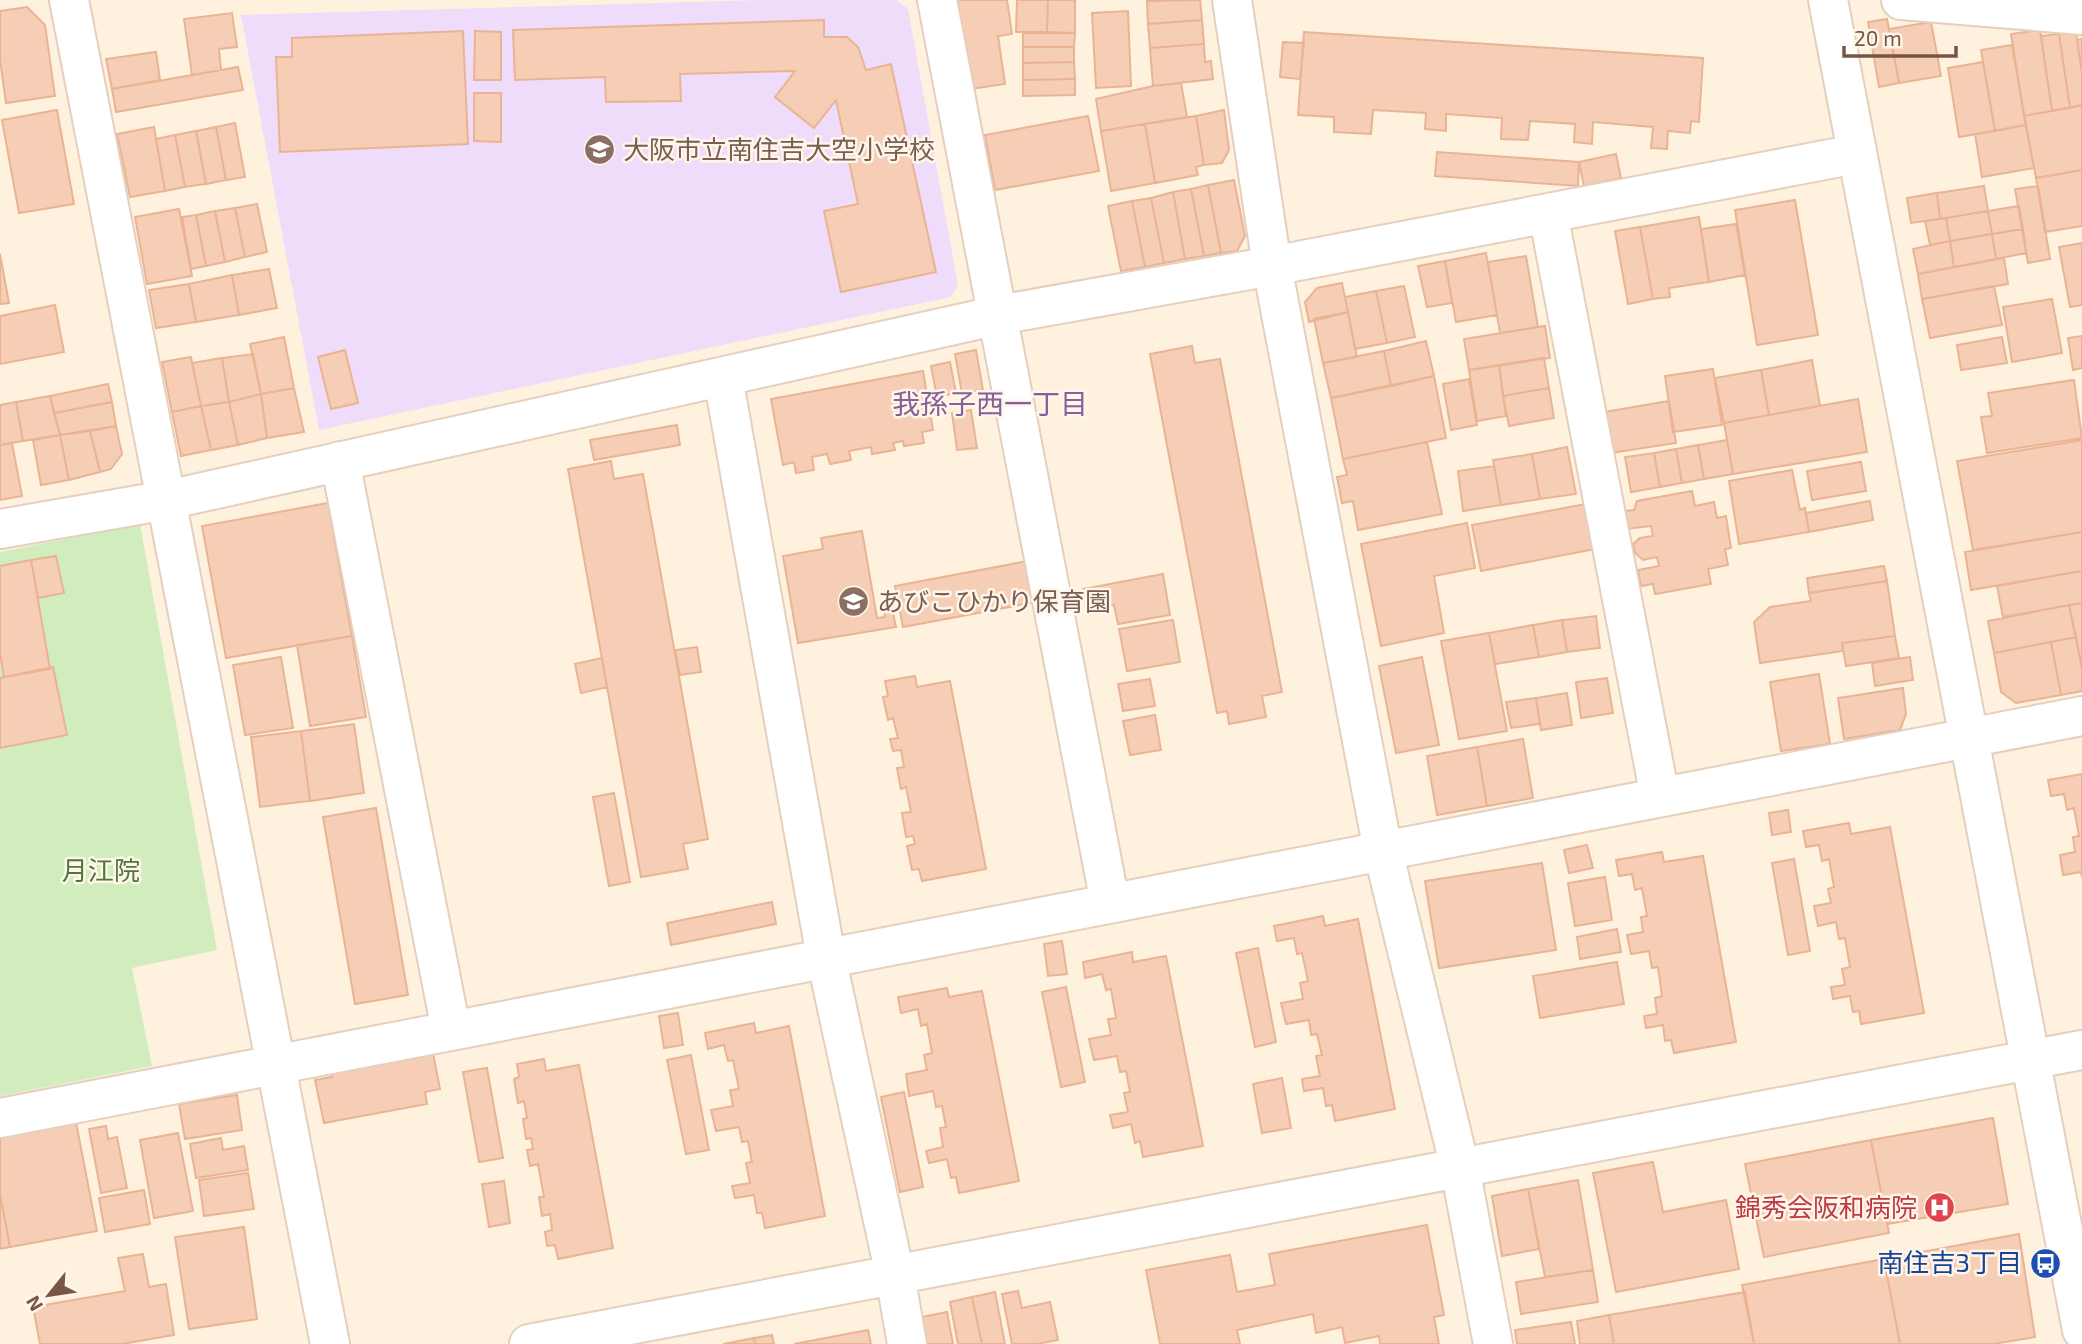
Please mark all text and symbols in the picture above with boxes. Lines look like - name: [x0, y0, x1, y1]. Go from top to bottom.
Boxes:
- scale bar: [1844, 14, 1956, 58]
- text: 20 m: [1854, 25, 1902, 50]
- school or university icon: 大阪市立南住吉大空小学校: [583, 133, 617, 167]
- place label: 大阪市立南住吉大空小学校: [623, 133, 935, 164]
- district label: 我孫子西一丁目: [892, 386, 1088, 420]
- school or university icon: あびこひかり保育園: [837, 585, 871, 619]
- place label: あびこひかり保育園: [877, 585, 1111, 616]
- park label: 月江院: [62, 854, 140, 885]
- place label: 錦秀会阪和病院: [1735, 1191, 1917, 1222]
- hospital icon: 錦秀会阪和病院: [1923, 1191, 1957, 1225]
- place label: 南住吉3丁目: [1878, 1246, 2022, 1277]
- bus stop icon: 南住吉3丁目: [2028, 1246, 2062, 1280]
- north arrow: [14, 1260, 84, 1330]
- text: N: [20, 1292, 47, 1315]

